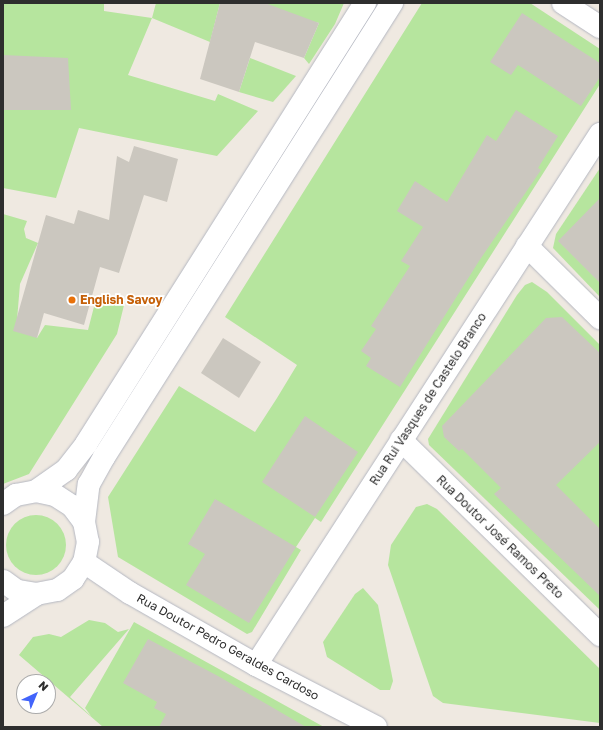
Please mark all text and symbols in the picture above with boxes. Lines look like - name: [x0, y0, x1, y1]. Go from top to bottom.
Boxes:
- place label: English Savoy: [80, 293, 162, 307]
- marker: English Savoy: [67, 295, 77, 305]
- street label: Rua Rui Vasques de Castelo Branco: [367, 310, 489, 488]
- street label: Rua Doutor José Ramos Preto: [433, 472, 567, 602]
- street label: Rua Doutor Pedro Geraldes Cardoso: [134, 591, 322, 703]
- north arrow: [16, 674, 56, 714]
- text: N: [36, 678, 52, 693]

